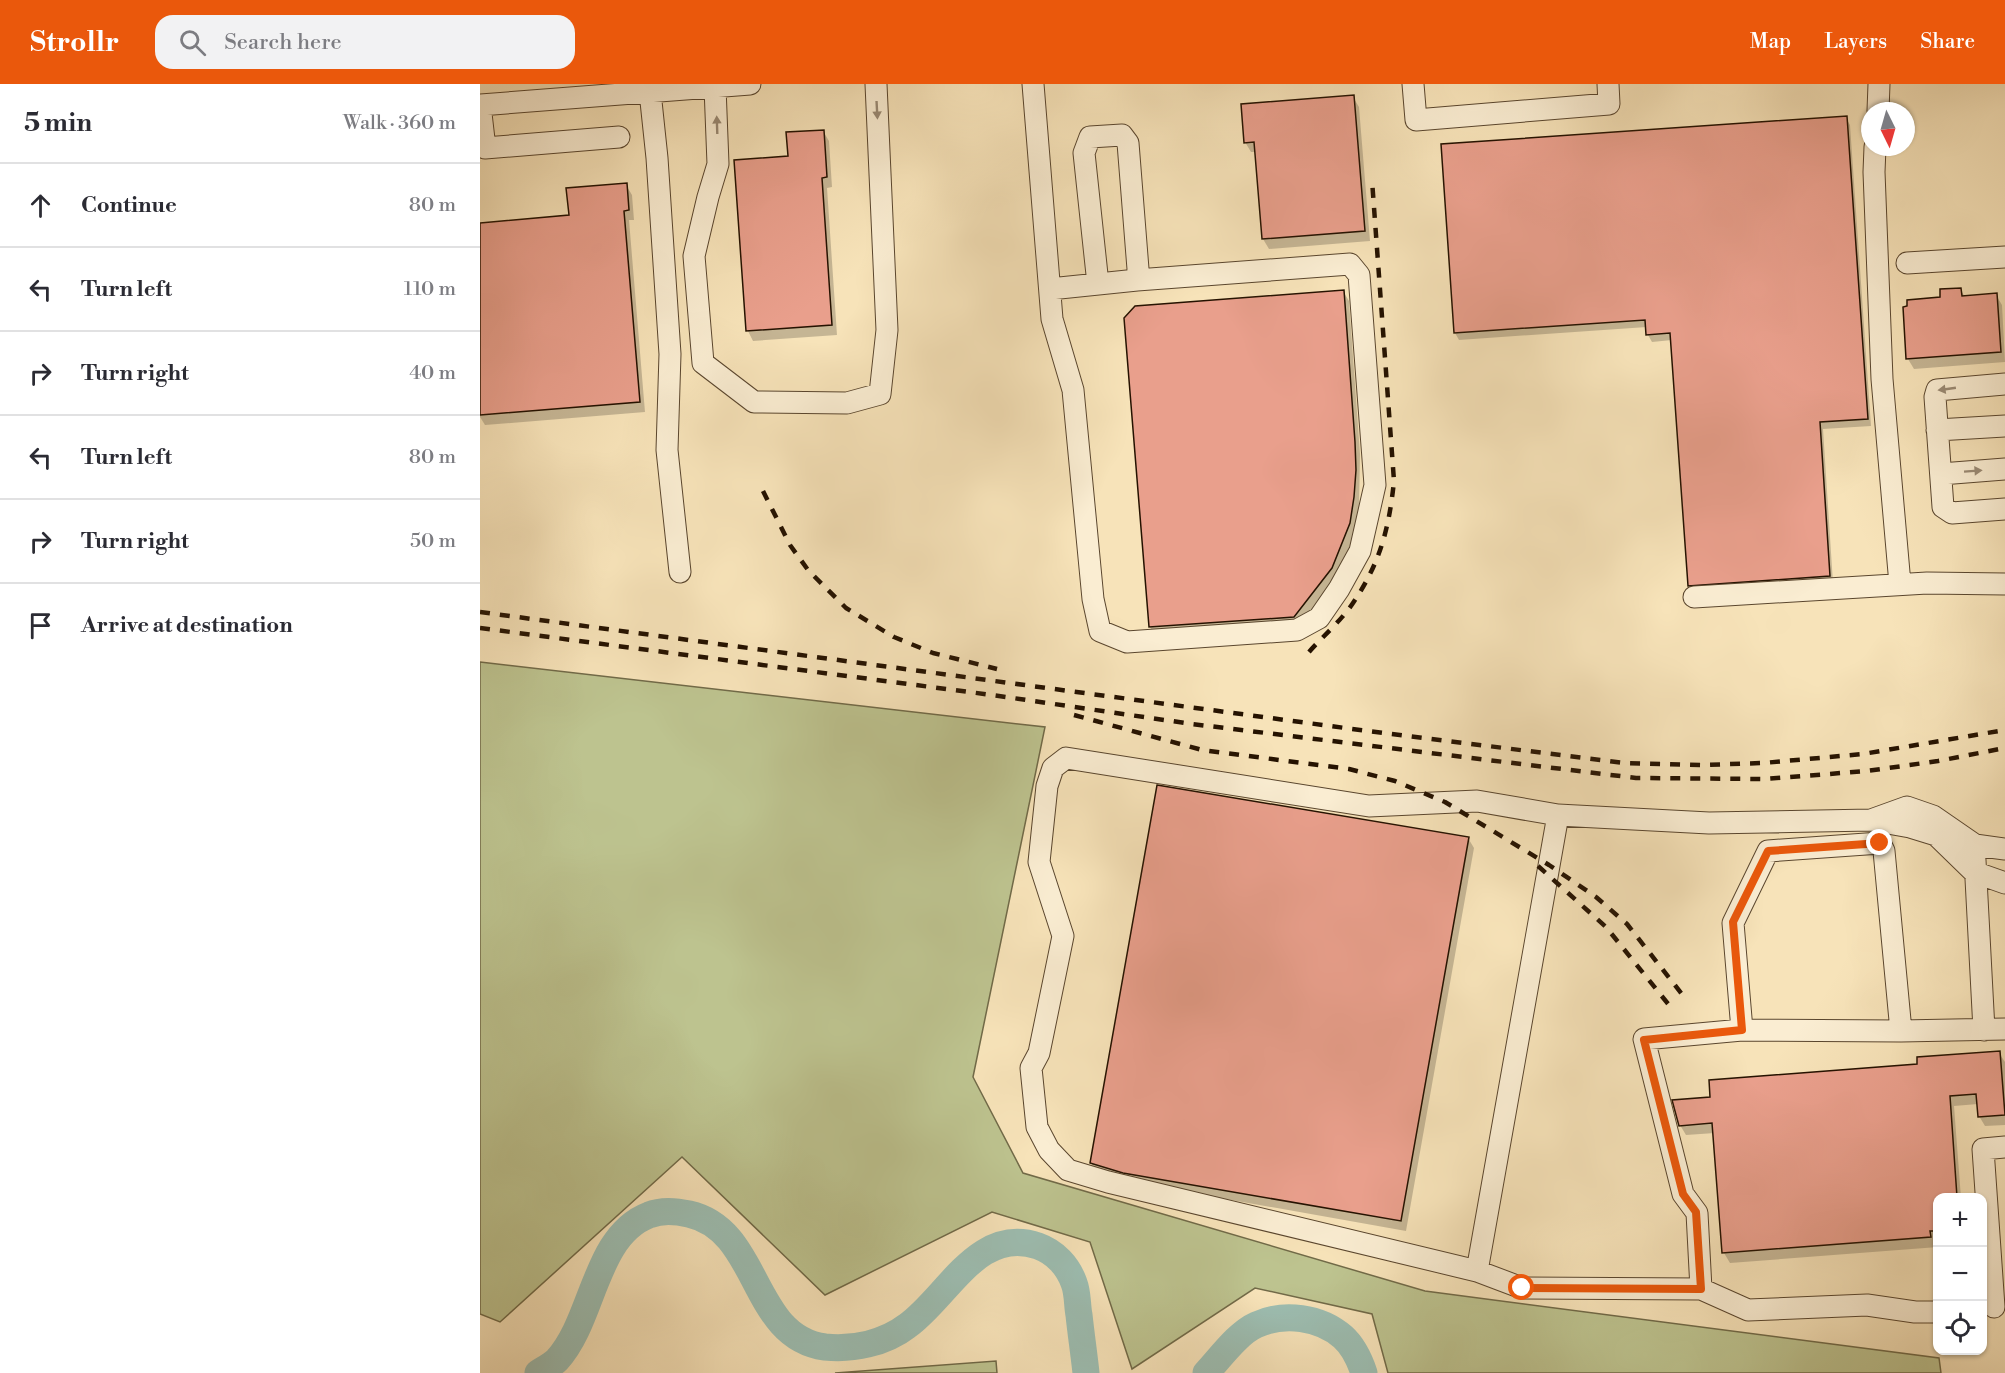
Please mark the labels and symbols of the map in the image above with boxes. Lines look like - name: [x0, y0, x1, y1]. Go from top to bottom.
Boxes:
- one-way arrow: [873, 100, 882, 119]
- north arrow: [1861, 102, 1915, 156]
- one-way arrow: [712, 116, 721, 135]
- one-way arrow: [1937, 385, 1956, 394]
- one-way arrow: [1963, 466, 1982, 476]
- route end: [1866, 829, 1892, 855]
- route start: [1508, 1274, 1534, 1300]

